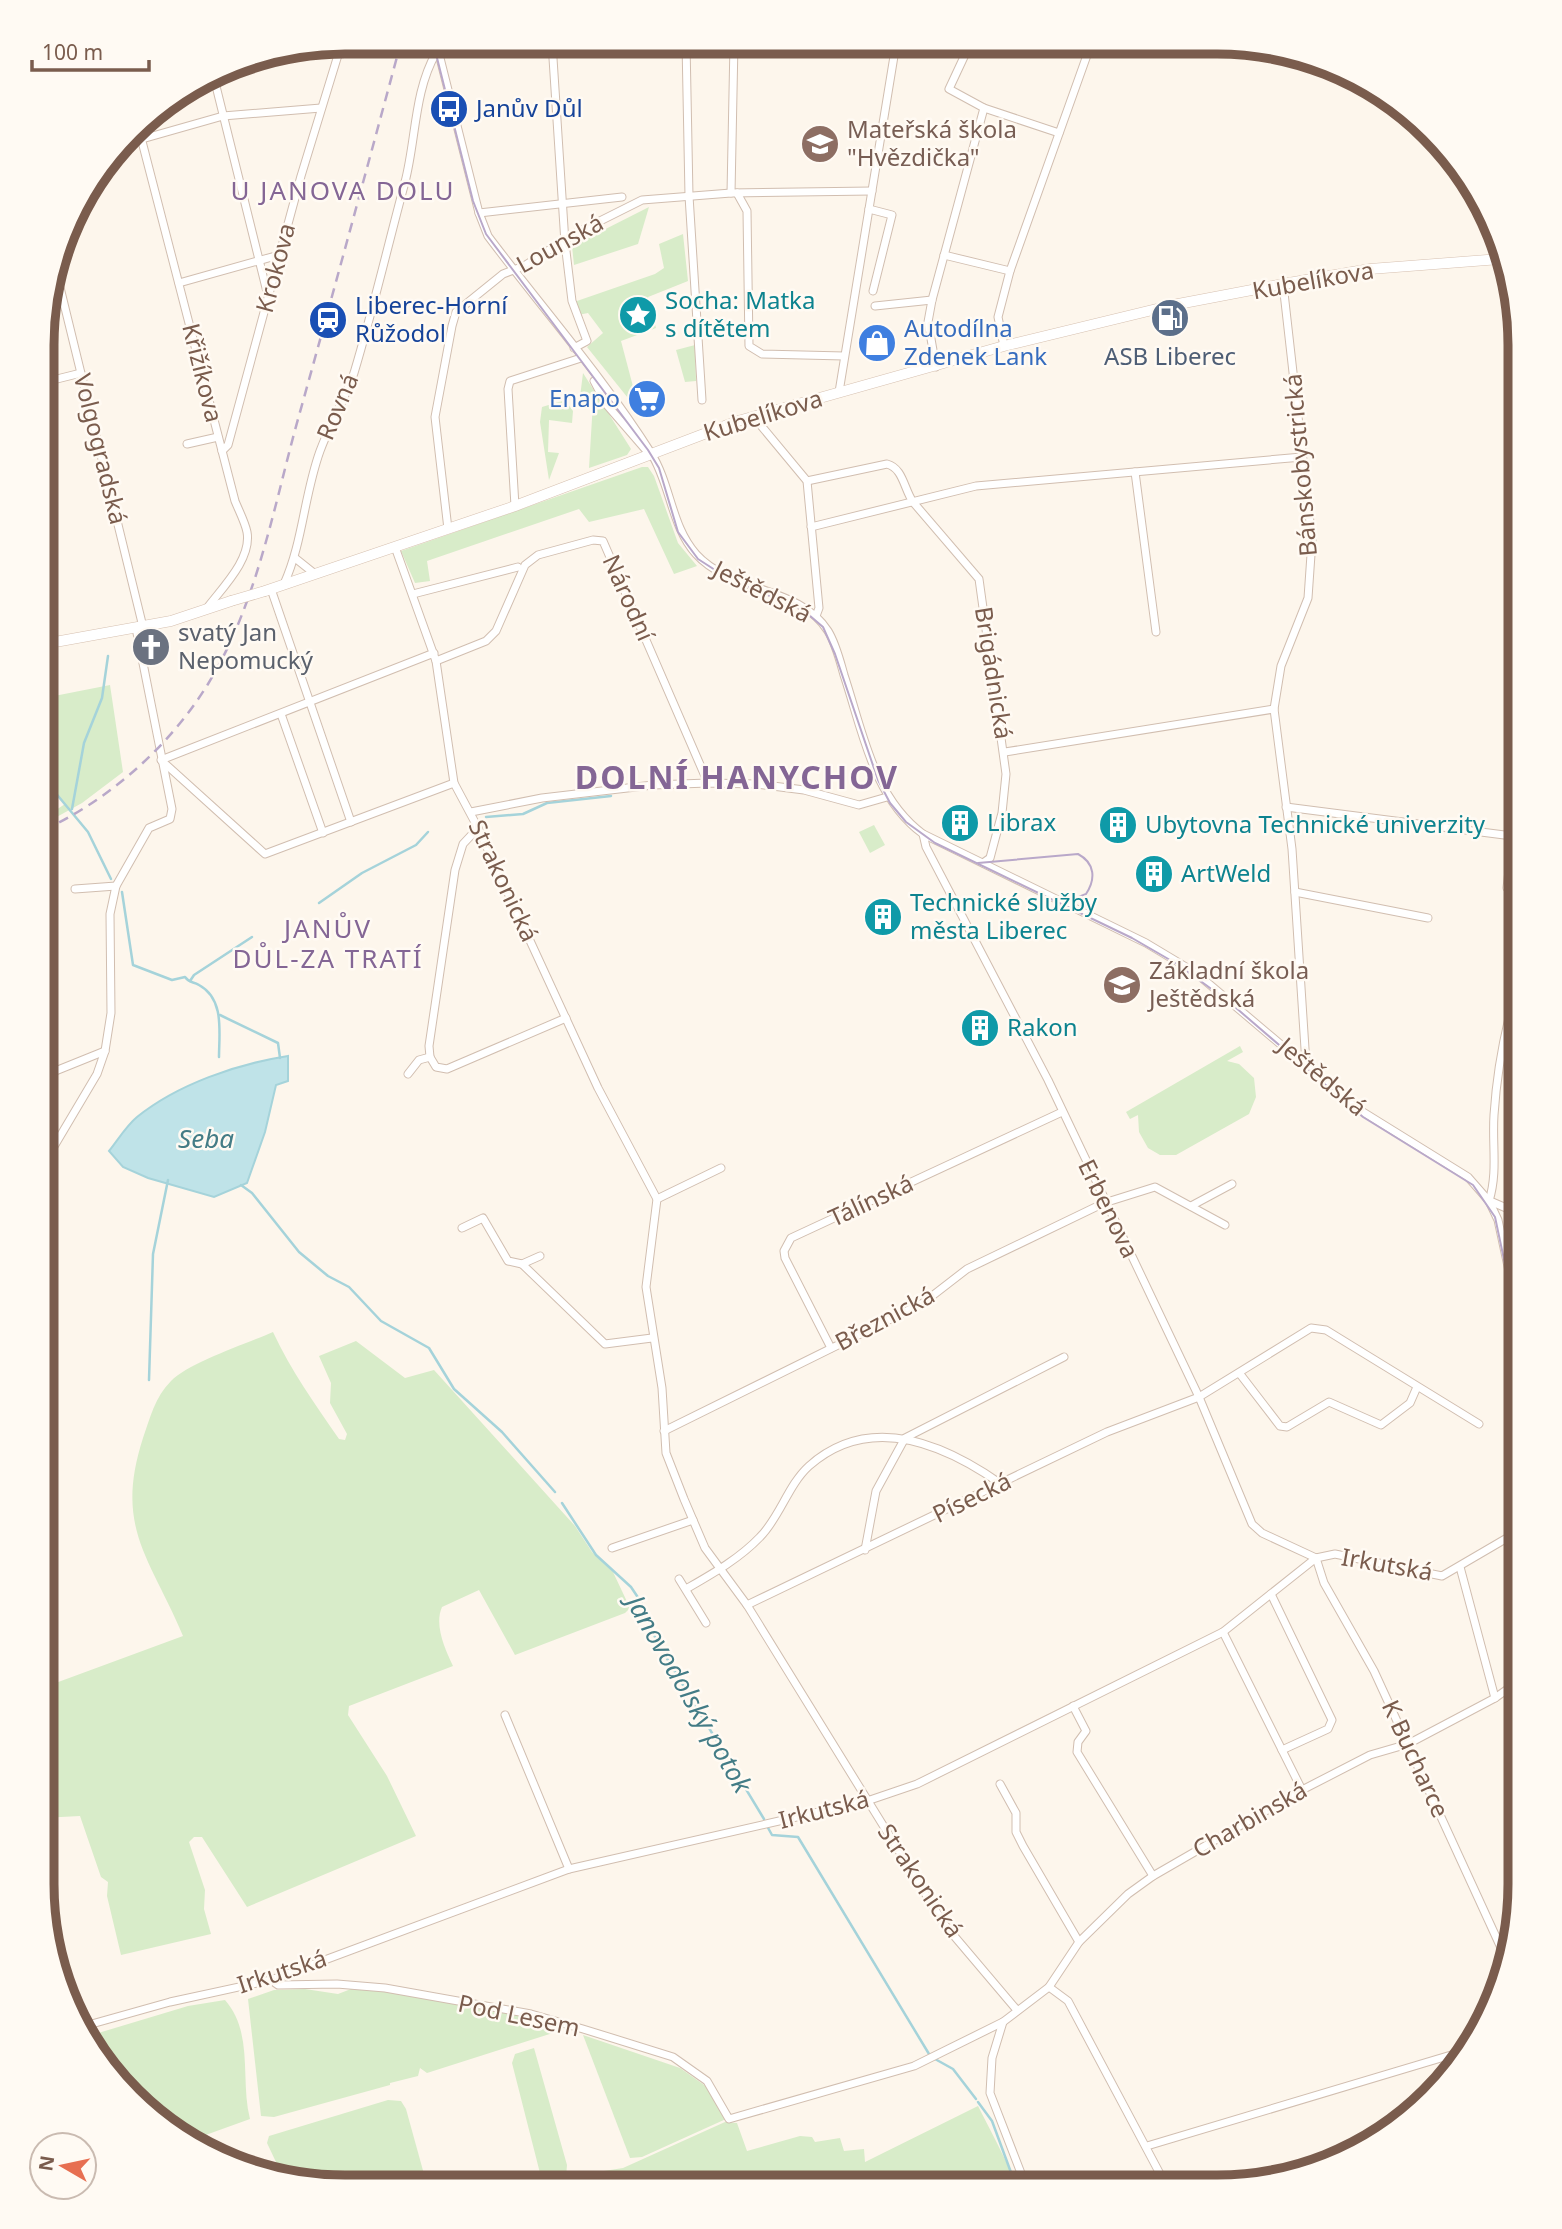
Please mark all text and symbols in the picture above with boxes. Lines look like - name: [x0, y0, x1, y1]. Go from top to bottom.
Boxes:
- scale bar: [32, 28, 149, 72]
- text: 100 m: [42, 38, 103, 66]
- bus stop icon: Janův Důl: [428, 88, 470, 130]
- place label: Janův Důl: [474, 91, 583, 124]
- place label: Mateřská škola "Hvězdička": [847, 112, 1017, 173]
- school or university icon: Mateřská škola "Hvězdička": [799, 123, 841, 165]
- district label: U JANOVA DOLU: [231, 172, 455, 208]
- street label: Lounská: [510, 205, 609, 280]
- street label: Krokova: [247, 219, 302, 316]
- street label: Kubelíkova: [1249, 253, 1376, 306]
- place label: Socha: Matka s dítětem: [665, 283, 815, 344]
- place label: Liberec-Horní Růžodol: [355, 288, 508, 349]
- place icon: Socha: Matka s dítětem: [617, 294, 659, 336]
- fuel station icon: ASB Liberec: [1149, 297, 1191, 339]
- station icon: Liberec-Horní Růžodol: [307, 299, 349, 341]
- place label: Autodílna Zdenek Lank: [904, 311, 1047, 372]
- street label: Křižíkova: [175, 320, 232, 426]
- shop icon: Autodílna Zdenek Lank: [856, 322, 898, 364]
- place label: ASB Liberec: [1104, 339, 1236, 372]
- street label: Rovná: [308, 368, 365, 445]
- street label: Volgogradská: [67, 370, 136, 527]
- street label: Bánskobystrická: [1275, 372, 1324, 558]
- supermarket icon: Enapo: [626, 378, 668, 420]
- place label: Enapo: [549, 381, 620, 414]
- street label: Kubelíkova: [699, 381, 826, 448]
- street label: Národní: [596, 549, 663, 647]
- street label: Ještědská: [706, 551, 818, 630]
- street label: Brigádnická: [968, 604, 1021, 741]
- place label: svatý Jan Nepomucký: [178, 615, 314, 676]
- church icon: svatý Jan Nepomucký: [130, 626, 172, 668]
- district label: DOLNÍ HANYCHOV: [575, 755, 899, 798]
- building icon: Librax: [939, 802, 981, 844]
- building icon: Ubytovna Technické univerzity: [1097, 804, 1139, 846]
- place label: Librax: [987, 805, 1056, 838]
- place label: Ubytovna Technické univerzity: [1145, 807, 1486, 840]
- street label: Strakonická: [462, 814, 547, 947]
- building icon: ArtWeld: [1133, 853, 1175, 895]
- place label: ArtWeld: [1181, 856, 1271, 889]
- place label: Technické služby města Liberec: [910, 885, 1098, 946]
- building icon: Technické služby města Liberec: [862, 896, 904, 938]
- district label: JANŮV DŮL-ZA TRATÍ: [233, 910, 423, 976]
- place label: Základní škola Ještědská: [1147, 953, 1309, 1014]
- school or university icon: Základní škola Ještědská: [1101, 964, 1143, 1006]
- building icon: Rakon: [959, 1007, 1001, 1049]
- place label: Rakon: [1007, 1010, 1078, 1043]
- street label: Ještědská: [1270, 1028, 1374, 1123]
- water label: Seba: [178, 1120, 234, 1156]
- street label: Erbenova: [1071, 1153, 1147, 1263]
- street label: Tálínská: [823, 1166, 918, 1234]
- street label: Březnická: [829, 1278, 940, 1358]
- street label: Písecká: [927, 1464, 1016, 1530]
- street label: Irkutská: [1339, 1539, 1435, 1588]
- water label: Janovodolský potok: [616, 1584, 762, 1800]
- street label: K Bucharce: [1375, 1694, 1458, 1822]
- street label: Charbinská: [1186, 1773, 1312, 1865]
- street label: Irkutská: [775, 1781, 872, 1836]
- street label: Strakonická: [871, 1817, 972, 1944]
- street label: Irkutská: [233, 1941, 330, 2001]
- street label: Pod Lesem: [455, 1986, 583, 2044]
- north arrow: [28, 2131, 98, 2201]
- text: N: [32, 2154, 60, 2173]

